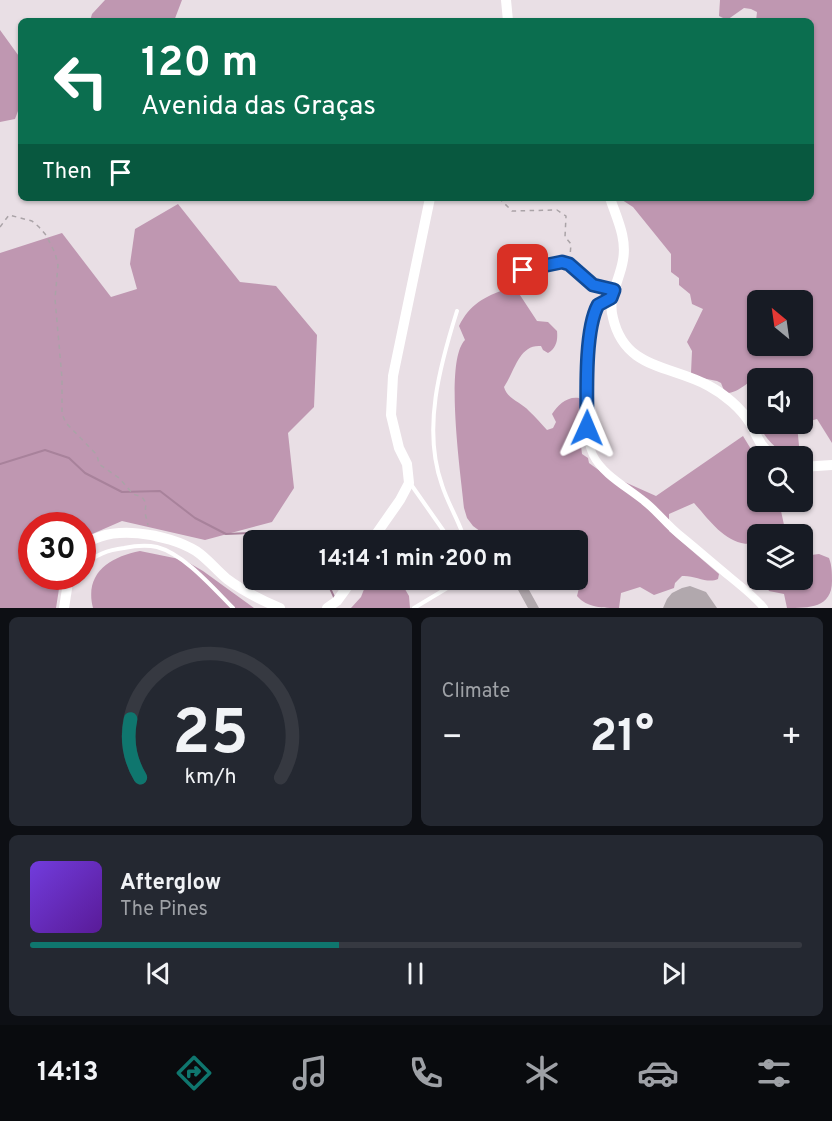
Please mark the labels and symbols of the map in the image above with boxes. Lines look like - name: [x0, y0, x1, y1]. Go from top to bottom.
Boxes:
- pin: [497, 244, 548, 295]
- north arrow: [747, 290, 813, 356]
- position arrow: [555, 396, 619, 460]
- speed limit sign: 30: [18, 512, 96, 590]

